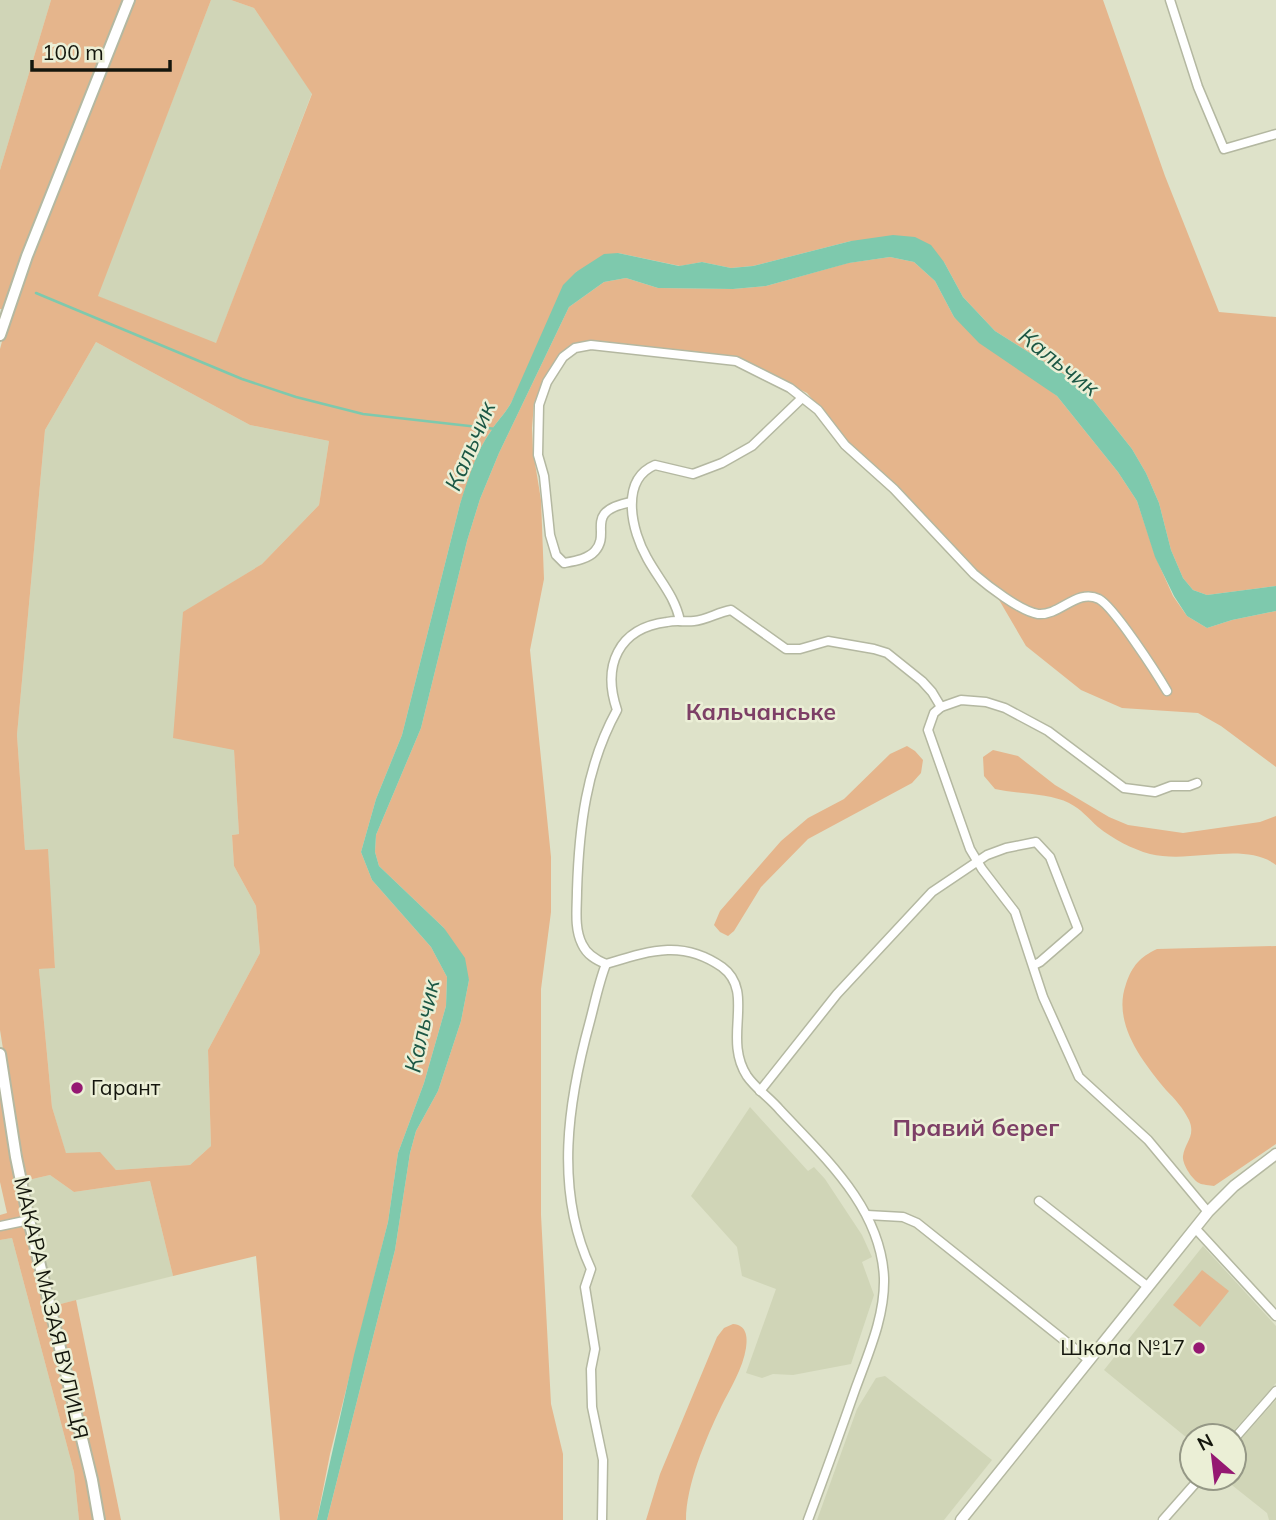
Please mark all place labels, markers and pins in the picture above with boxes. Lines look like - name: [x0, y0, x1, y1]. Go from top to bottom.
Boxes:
- place label: Гарант: [91, 1074, 161, 1100]
- marker: Гарант: [69, 1080, 85, 1096]
- place label: Школа №17: [1060, 1334, 1185, 1360]
- marker: Школа №17: [1191, 1340, 1207, 1356]

